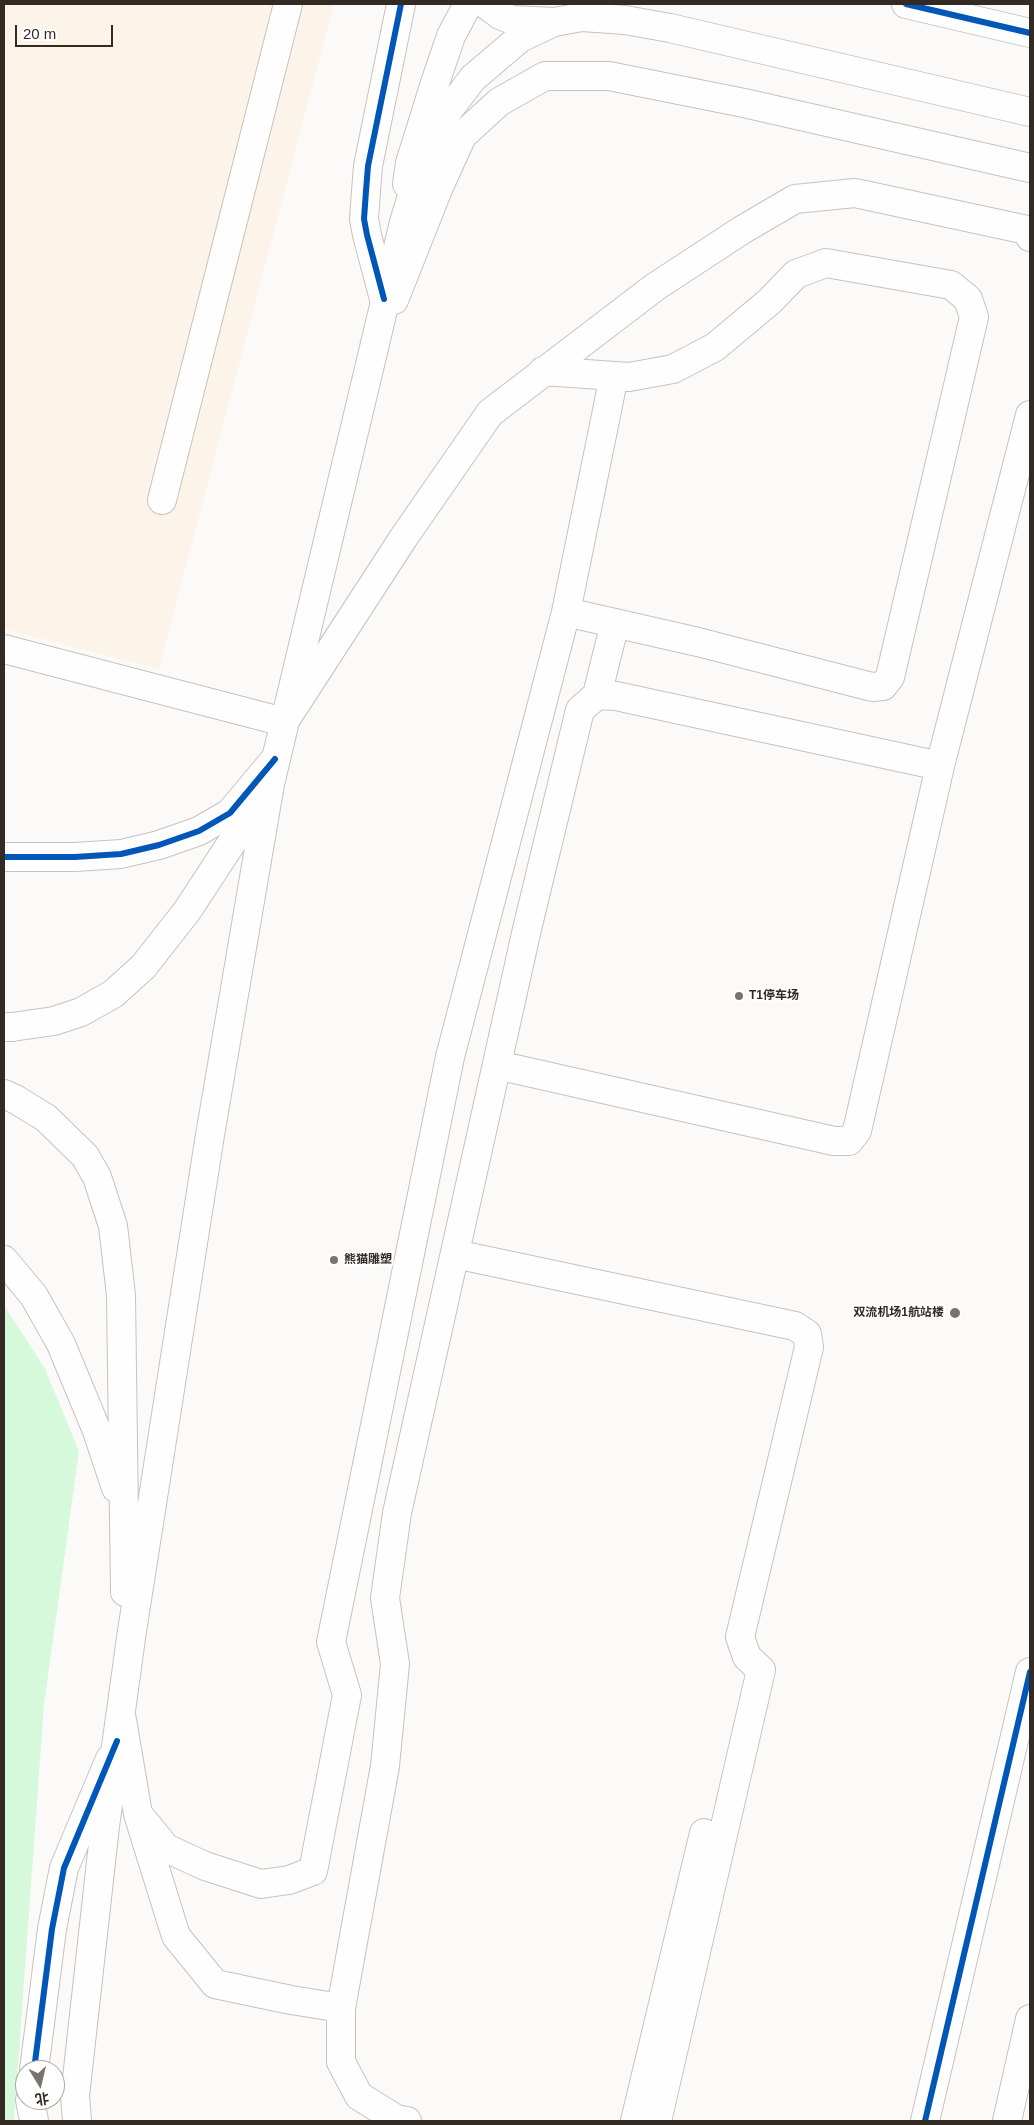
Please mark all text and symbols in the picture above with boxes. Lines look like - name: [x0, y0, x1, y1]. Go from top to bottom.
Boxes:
- scale bar: [18, 15, 115, 47]
- text: 20 m: [23, 25, 56, 42]
- place label: T1停车场: [749, 989, 799, 1003]
- marker: T1停车场: [733, 990, 745, 1002]
- place label: 熊猫雕塑: [344, 1253, 392, 1267]
- marker: 熊猫雕塑: [328, 1254, 340, 1266]
- place label: 双流机场1航站楼: [853, 1306, 944, 1320]
- marker: 双流机场1航站楼: [948, 1306, 962, 1320]
- north arrow: [15, 2060, 65, 2110]
- text: 北: [34, 2090, 50, 2108]

